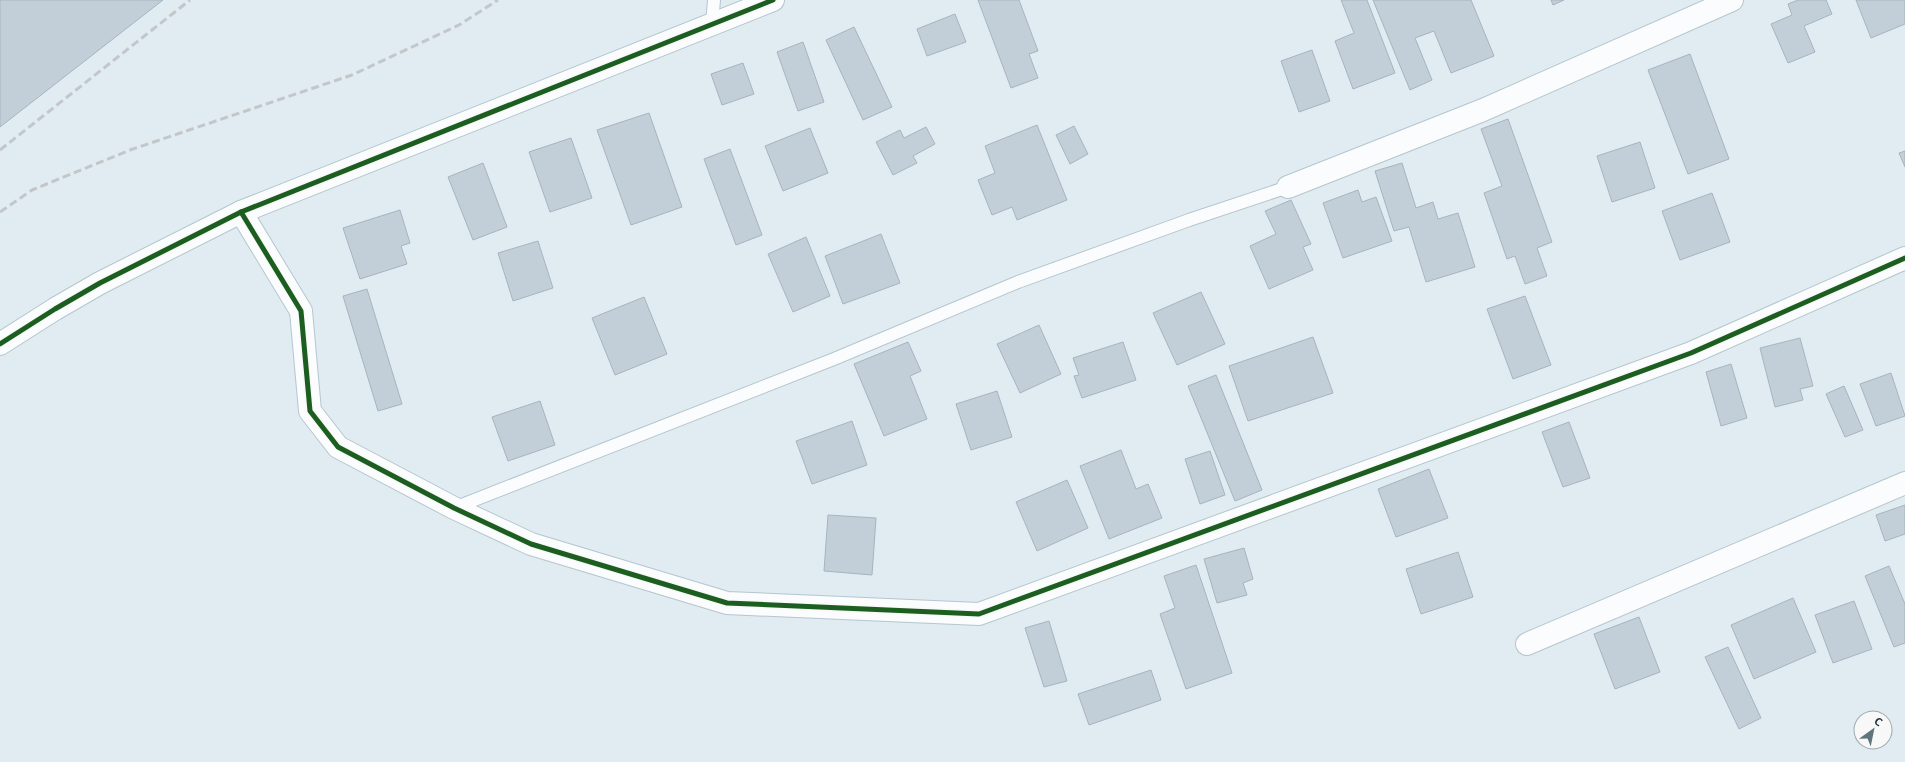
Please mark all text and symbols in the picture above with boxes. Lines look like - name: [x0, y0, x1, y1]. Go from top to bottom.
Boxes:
- north arrow: [1853, 710, 1893, 750]
- text: С: [1872, 713, 1886, 729]

